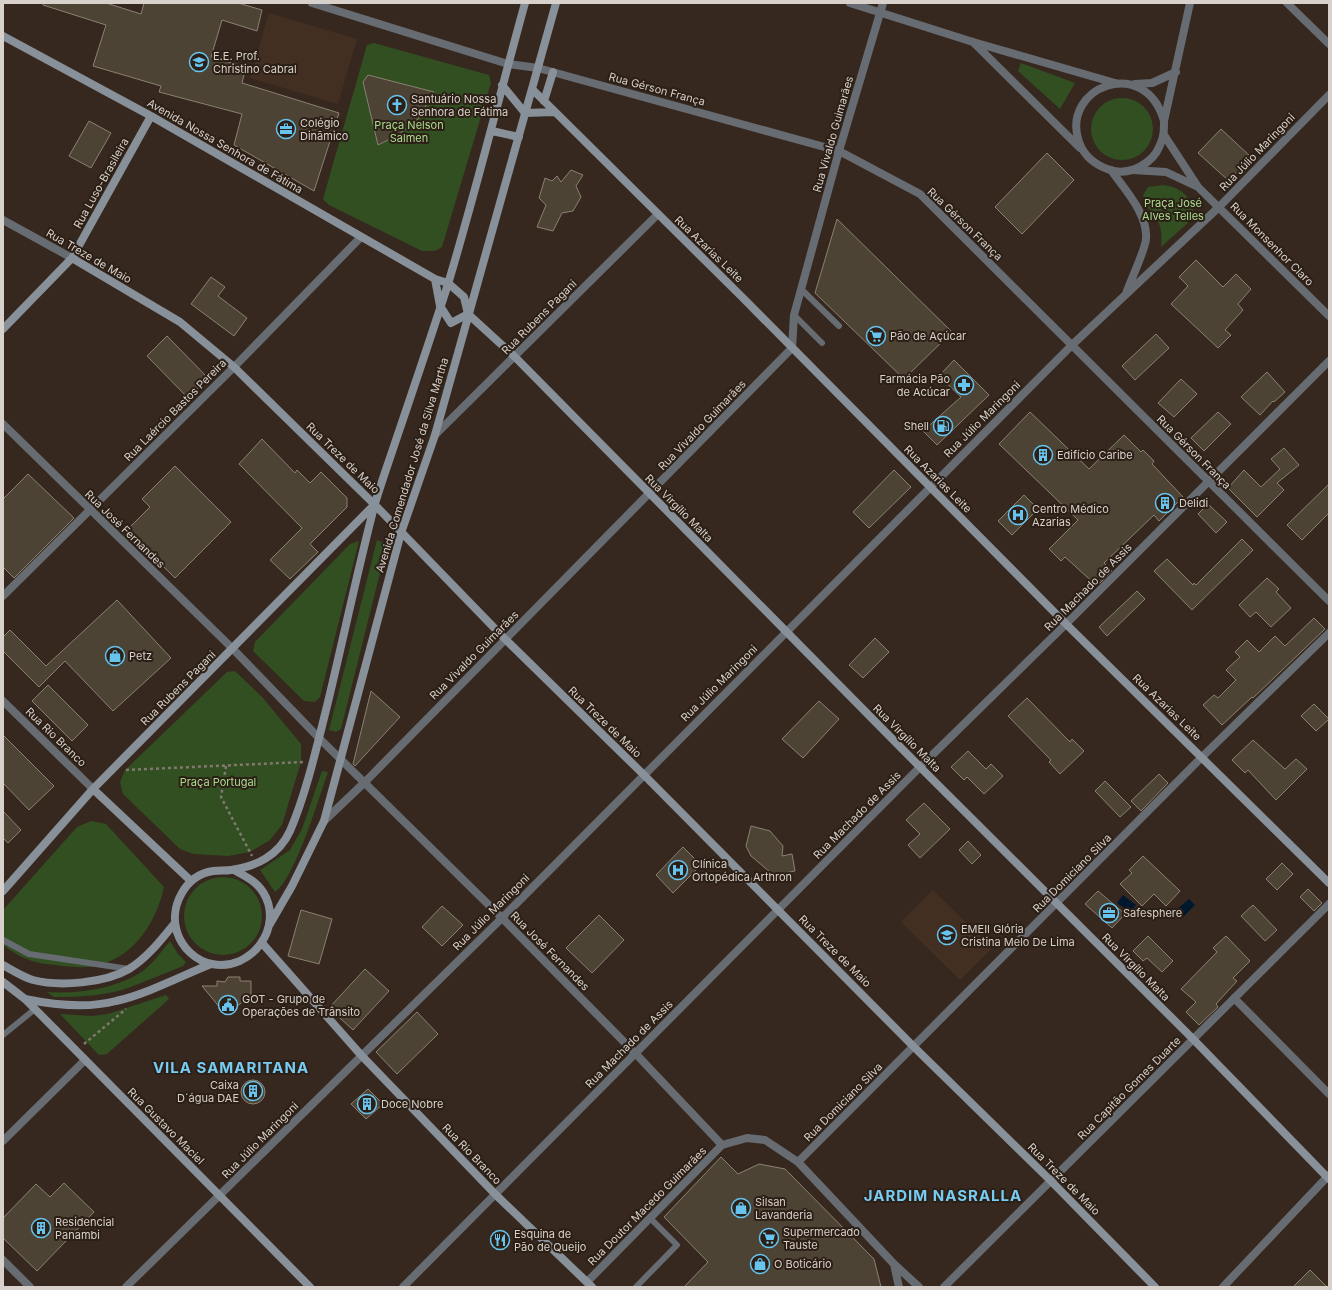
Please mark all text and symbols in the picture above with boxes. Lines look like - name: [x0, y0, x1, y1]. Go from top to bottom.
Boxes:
- place label: E.E. Prof. Christino Cabral: [213, 49, 297, 76]
- school or university icon: E.E. Prof. Christino Cabral: [188, 51, 210, 73]
- street label: Rua Gérson França: [607, 69, 707, 109]
- street label: Rua Vivaldo Guimarães: [810, 74, 856, 194]
- place label: Santuário Nossa Senhora de Fátima: [411, 92, 508, 119]
- church icon: Santuário Nossa Senhora de Fátima: [386, 94, 408, 116]
- street label: Avenida Nossa Senhora de Fátima: [145, 96, 305, 196]
- street label: Rua Júlio Maringoni: [1216, 110, 1298, 194]
- place label: Colégio Dinãmico: [300, 116, 349, 143]
- office icon: Colégio Dinãmico: [275, 118, 297, 140]
- park label: Praça Nelson Salmen: [374, 118, 444, 145]
- street label: Rua Luso-Brasileira: [70, 135, 132, 231]
- street label: Rua Gérson França: [924, 185, 1006, 263]
- park label: Praça José Alves Telles: [1142, 196, 1204, 223]
- street label: Rua Monsenhor Claro: [1227, 199, 1317, 289]
- street label: Rua Azarias Leite: [672, 213, 746, 285]
- street label: Rua Treze de Maio: [44, 226, 135, 286]
- street label: Rua Rubens Pagani: [499, 277, 579, 357]
- supermarket icon: Pão de Açúcar: [865, 325, 887, 347]
- place label: Pão de Açúcar: [890, 329, 966, 343]
- street label: Rua Laércio Bastos Pereira: [121, 356, 229, 464]
- street label: Avenida Comendador José da Silva Martha: [373, 356, 451, 574]
- place label: Farmácia Pão de Acúcar: [879, 372, 950, 399]
- pharmacy icon: Farmácia Pão de Acúcar: [953, 374, 975, 396]
- street label: Rua Vivaldo Guimarães: [655, 377, 749, 473]
- street label: Rua Júlio Maringoni: [941, 378, 1023, 460]
- street label: Rua Gérson França: [1154, 412, 1234, 492]
- fuel station icon: Shell: [932, 415, 954, 437]
- street label: Rua Treze de Maio: [303, 419, 383, 497]
- place label: Shell: [904, 419, 929, 433]
- street label: Rua Azarias Leite: [901, 442, 975, 516]
- building icon: Edifício Caribe: [1032, 444, 1054, 466]
- place label: Edifício Caribe: [1057, 448, 1133, 462]
- street label: Rua Virgílio Malta: [642, 471, 716, 545]
- street label: Rua José Fernandes: [82, 487, 168, 571]
- building icon: Delidi: [1154, 492, 1176, 514]
- place label: Delidi: [1179, 496, 1208, 510]
- place label: Centro Médico Azarias: [1032, 502, 1109, 529]
- hospital icon: Centro Médico Azarias: [1007, 504, 1029, 526]
- street label: Rua Machado de Assis: [1041, 540, 1135, 634]
- street label: Rua Vivaldo Guimarães: [427, 607, 522, 702]
- street label: Rua Júlio Maringoni: [678, 642, 760, 724]
- shop icon: Petz: [104, 645, 126, 667]
- street label: Rua Rubens Pagani: [138, 648, 218, 728]
- place label: Petz: [129, 649, 152, 663]
- street label: Rua Azarias Leite: [1130, 671, 1204, 743]
- street label: Rua Treze de Maio: [565, 683, 645, 761]
- street label: Rua Virgílio Malta: [870, 701, 944, 775]
- street label: Rua Rio Branco: [23, 704, 90, 770]
- street label: Rua Machado de Assis: [810, 768, 904, 862]
- park label: Praça Portugal: [180, 775, 256, 789]
- street label: Rua Domiciano Silva: [1030, 831, 1114, 915]
- place label: Clínica Ortopédica Arthron: [692, 857, 792, 884]
- hospital icon: Clínica Ortopédica Arthron: [667, 859, 689, 881]
- street label: Rua Júlio Maringoni: [450, 871, 532, 953]
- office icon: Safesphere: [1098, 902, 1120, 924]
- place label: Safesphere: [1123, 906, 1182, 920]
- street label: Rua José Fernandes: [508, 909, 593, 994]
- street label: Rua Treze de Maio: [796, 912, 874, 990]
- place label: EMEII Glória Cristina Melo De Lima: [961, 922, 1075, 949]
- school or university icon: EMEII Glória Cristina Melo De Lima: [936, 924, 958, 946]
- street label: Rua Virgílio Malta: [1099, 930, 1173, 1004]
- place label: GOT - Grupo de Operações de Trânsito: [242, 992, 361, 1019]
- public building icon: GOT - Grupo de Operações de Trânsito: [217, 994, 239, 1016]
- street label: Rua Machado de Assis: [582, 997, 676, 1091]
- street label: Rua Capitão Gomes Duarte: [1074, 1033, 1184, 1143]
- district label: VILA SAMARITANA: [153, 1058, 309, 1077]
- street label: Rua Domiciano Silva: [801, 1060, 885, 1144]
- place label: Caixa D´água DAE: [177, 1078, 239, 1105]
- building icon: Caixa D´água DAE: [242, 1080, 264, 1102]
- street label: Rua Gustavo Maciel: [125, 1085, 207, 1167]
- building icon: Doce Nobre: [356, 1093, 378, 1115]
- place label: Doce Nobre: [381, 1097, 443, 1111]
- street label: Rua Júlio Maringoni: [219, 1099, 301, 1181]
- street label: Rua Rio Branco: [439, 1121, 505, 1188]
- street label: Rua Treze de Maio: [1025, 1140, 1103, 1218]
- street label: Rua Doutor Macedo Guimarães: [585, 1144, 709, 1268]
- district label: JARDIM NASRALLA: [864, 1186, 1022, 1205]
- place label: Silsan Lavanderia: [755, 1195, 812, 1222]
- shop icon: Silsan Lavanderia: [730, 1197, 752, 1219]
- place label: Residencial Panambi: [55, 1215, 114, 1242]
- building icon: Residencial Panambi: [30, 1217, 52, 1239]
- place label: Supermercado Tauste: [783, 1225, 860, 1252]
- place label: Esquina de Pão de Queijo: [514, 1227, 587, 1254]
- supermarket icon: Supermercado Tauste: [758, 1227, 780, 1249]
- restaurant icon: Esquina de Pão de Queijo: [489, 1229, 511, 1251]
- shop icon: O Boticário: [749, 1253, 771, 1275]
- place label: O Boticário: [774, 1257, 832, 1271]

